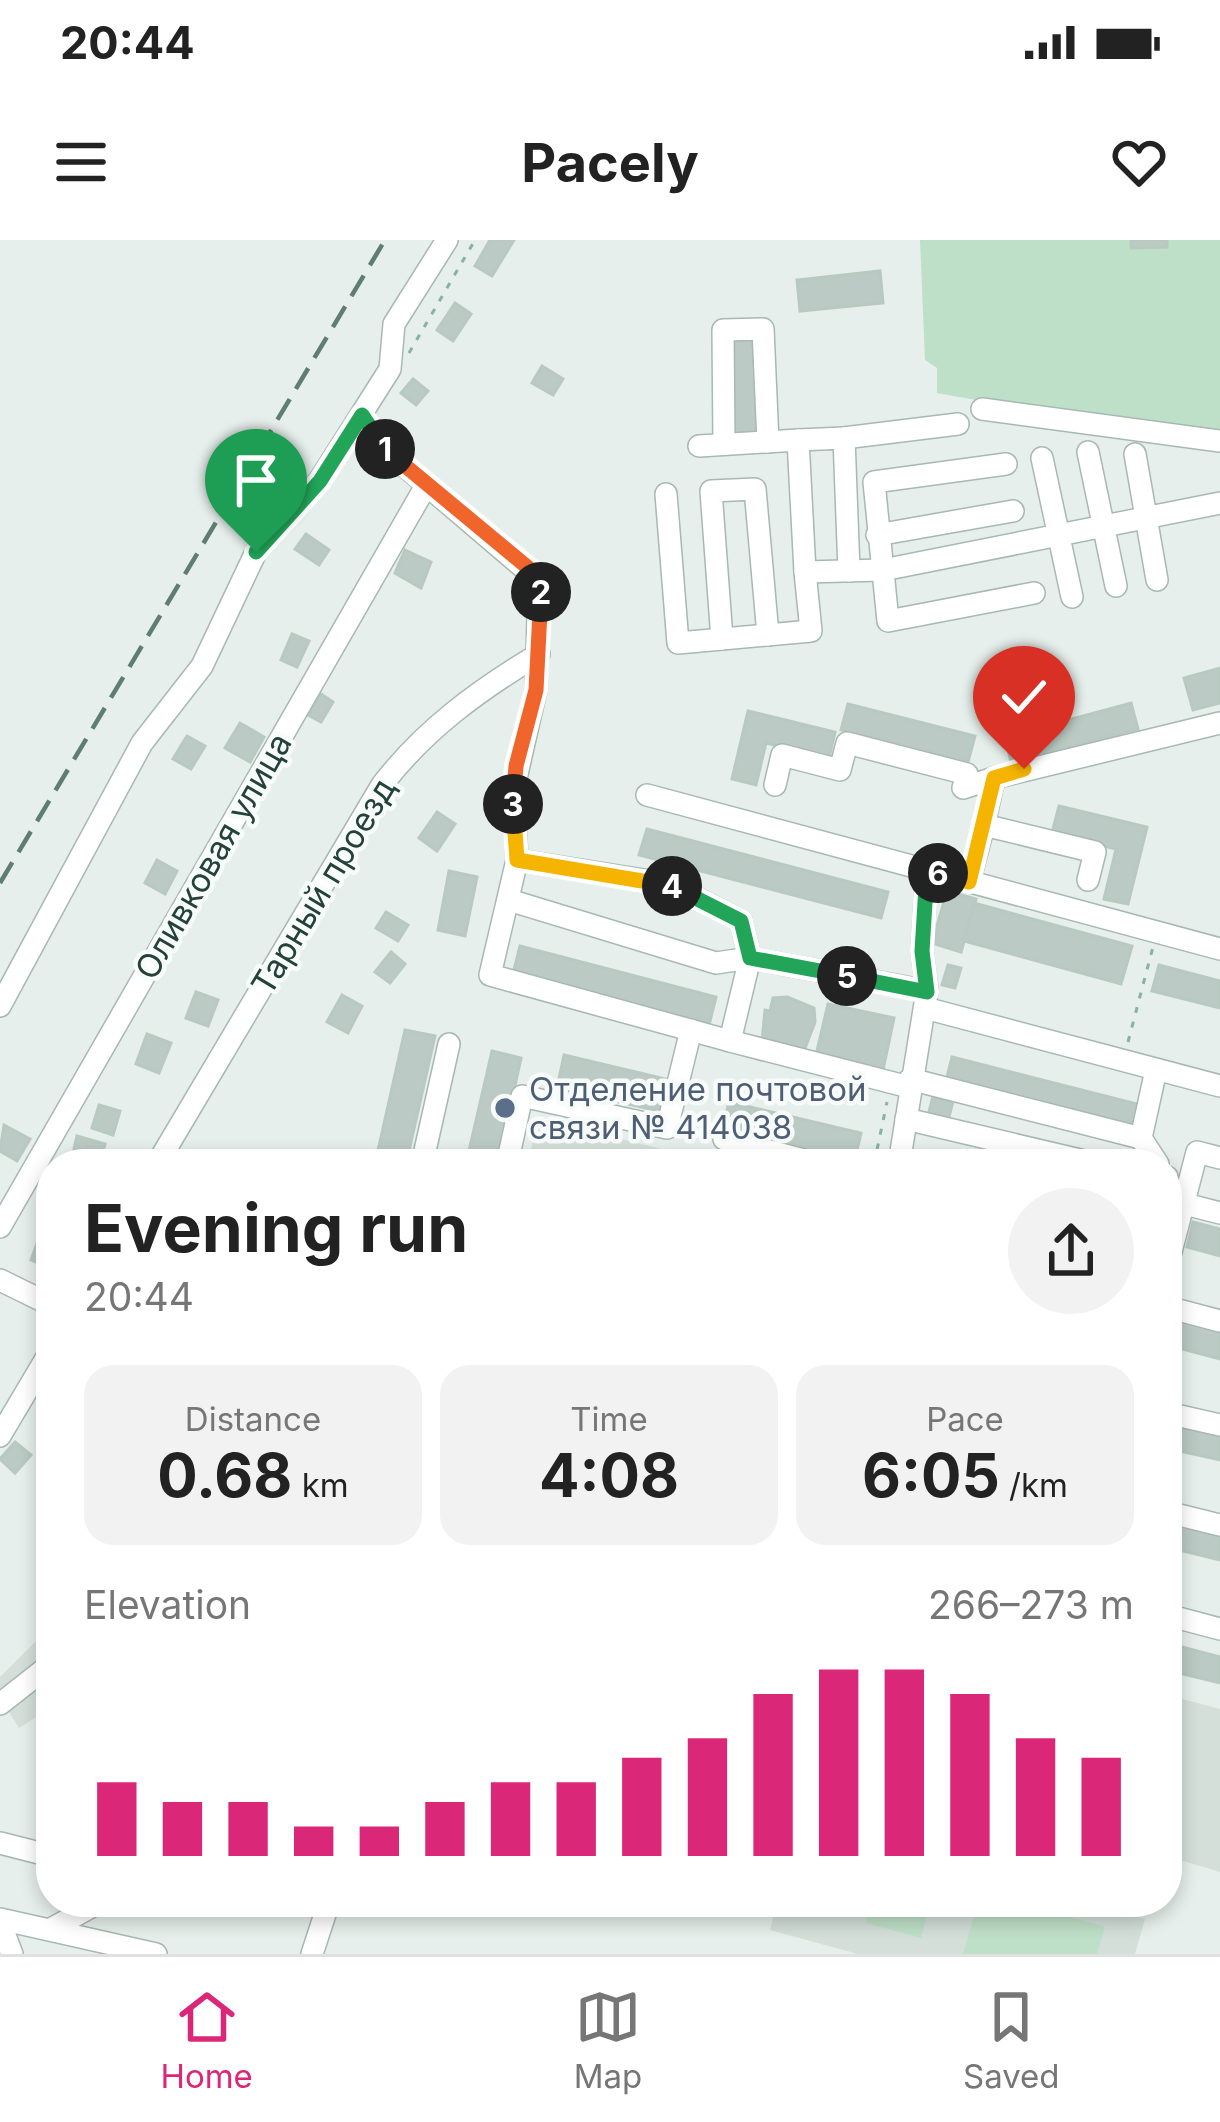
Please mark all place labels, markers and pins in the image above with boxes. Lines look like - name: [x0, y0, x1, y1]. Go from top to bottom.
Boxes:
- pin: 1: [355, 419, 415, 479]
- pin: [205, 429, 307, 552]
- pin: 2: [511, 562, 571, 622]
- pin: [973, 646, 1075, 769]
- pin: 3: [483, 774, 543, 834]
- pin: 6: [908, 843, 968, 903]
- pin: 4: [642, 856, 702, 916]
- pin: 5: [817, 946, 877, 1006]
- place label: Отделение почтовой связи № 414038: [529, 1069, 866, 1147]
- marker: Отделение почтовой связи № 414038: [492, 1095, 518, 1121]

